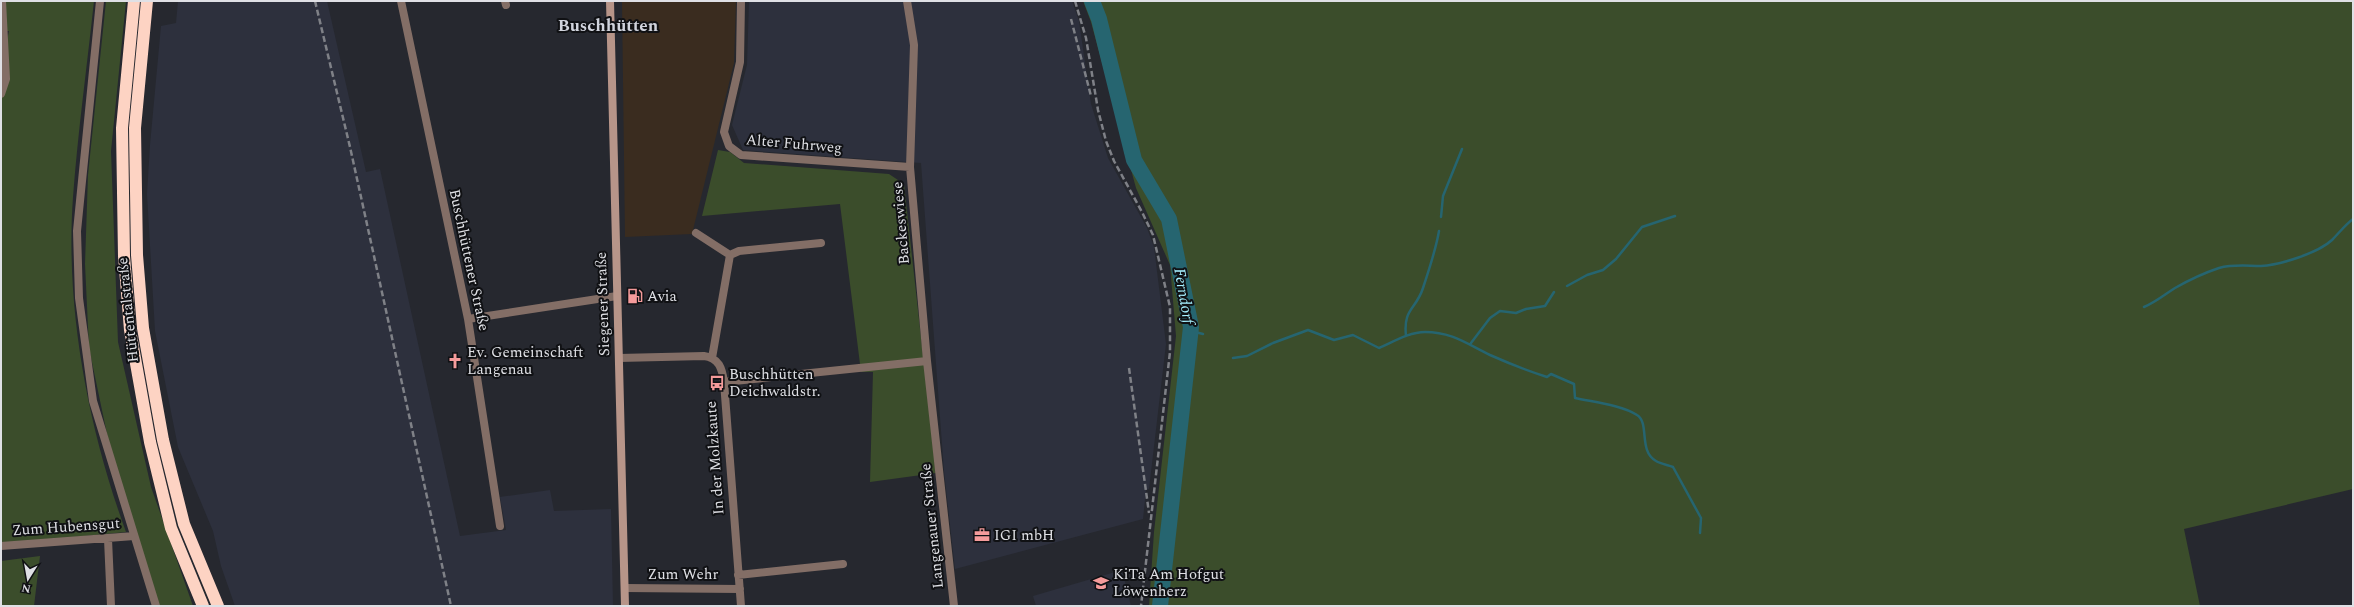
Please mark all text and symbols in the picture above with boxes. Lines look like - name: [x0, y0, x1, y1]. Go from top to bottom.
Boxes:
- district label: Buschhütten: [558, 13, 659, 39]
- street label: Alter Fuhrweg: [745, 128, 843, 160]
- street label: Backeswiese: [886, 181, 916, 265]
- street label: Buschhüttener Straße: [443, 187, 495, 333]
- street label: Siegener Straße: [590, 252, 616, 356]
- street label: Hüttentalstraße: [111, 256, 145, 364]
- water label: Ferndorf: [1167, 266, 1201, 329]
- place label: Avia: [647, 285, 678, 308]
- fuel station icon: Avia: [626, 287, 644, 305]
- place label: Ev. Gemeinschaft Langenau: [467, 341, 583, 381]
- church icon: Ev. Gemeinschaft Langenau: [446, 352, 464, 370]
- place label: Buschhütten Deichwaldstr.: [729, 363, 820, 403]
- bus stop icon: Buschhütten Deichwaldstr.: [708, 374, 726, 392]
- street label: In der Molzkaute: [700, 400, 730, 516]
- street label: Langenauer Straße: [914, 462, 950, 590]
- street label: Zum Hubensgut: [11, 512, 121, 542]
- place label: IGI mbH: [994, 524, 1054, 547]
- office icon: IGI mbH: [973, 526, 991, 544]
- north arrow: [8, 559, 48, 599]
- street label: Zum Wehr: [647, 563, 719, 586]
- place label: KiTa Am Hofgut Löwenherz: [1113, 563, 1224, 603]
- school or university icon: KiTa Am Hofgut Löwenherz: [1092, 574, 1110, 592]
- text: N: [20, 579, 32, 598]

